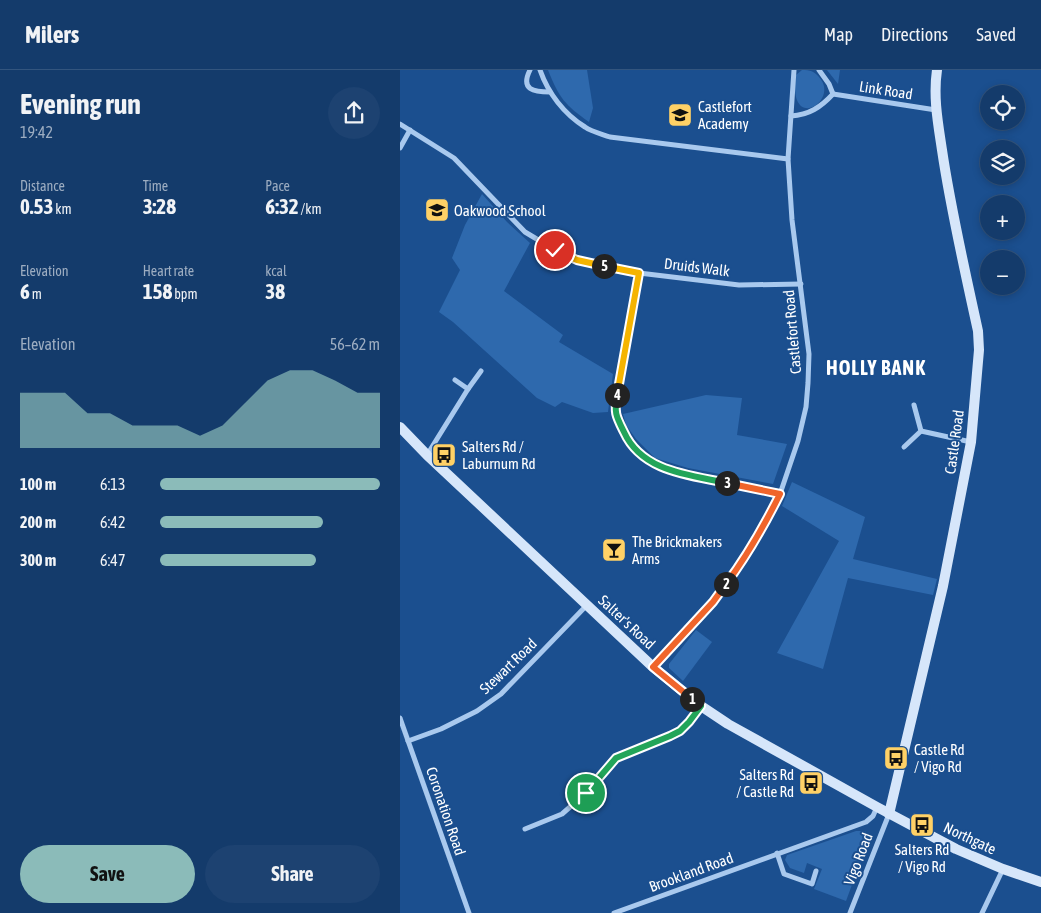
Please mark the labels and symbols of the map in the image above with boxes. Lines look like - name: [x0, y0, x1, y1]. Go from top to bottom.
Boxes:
- street label: Link Road: [858, 77, 914, 103]
- place label: Castlefort Academy: [698, 98, 752, 132]
- school or university icon: Castlefort Academy: [667, 102, 693, 128]
- school or university icon: Oakwood School: [424, 197, 450, 223]
- place label: Oakwood School: [454, 202, 546, 219]
- pin: [534, 229, 576, 271]
- pin: 5: [592, 254, 616, 278]
- street label: Druids Walk: [663, 255, 731, 280]
- street label: Castlefort Road: [780, 289, 804, 375]
- district label: HOLLY BANK: [826, 356, 926, 379]
- pin: 4: [604, 382, 630, 408]
- street label: Castle Road: [941, 409, 967, 475]
- place label: Salters Rd / Laburnum Rd: [462, 438, 536, 472]
- bus stop icon: Salters Rd / Laburnum Rd: [431, 442, 457, 468]
- pin: 3: [714, 470, 740, 496]
- place label: The Brickmakers Arms: [632, 533, 722, 567]
- bar icon: The Brickmakers Arms: [601, 537, 627, 563]
- pin: 2: [714, 572, 738, 596]
- street label: Salter's Road: [595, 592, 659, 652]
- street label: Stewart Road: [476, 635, 540, 697]
- pin: 1: [680, 686, 704, 712]
- place label: Castle Rd / Vigo Rd: [914, 741, 965, 775]
- bus stop icon: Castle Rd / Vigo Rd: [883, 745, 909, 771]
- street label: Coronation Road: [423, 765, 469, 857]
- place label: Salters Rd / Castle Rd: [736, 766, 794, 800]
- bus stop icon: Salters Rd / Castle Rd: [798, 770, 824, 796]
- pin: [565, 772, 607, 814]
- bus stop icon: Salters Rd / Vigo Rd: [909, 812, 935, 838]
- street label: Northgate: [941, 818, 999, 858]
- street label: Vigo Road: [840, 830, 876, 888]
- place label: Salters Rd / Vigo Rd: [895, 841, 949, 875]
- street label: Brookland Road: [647, 849, 735, 895]

